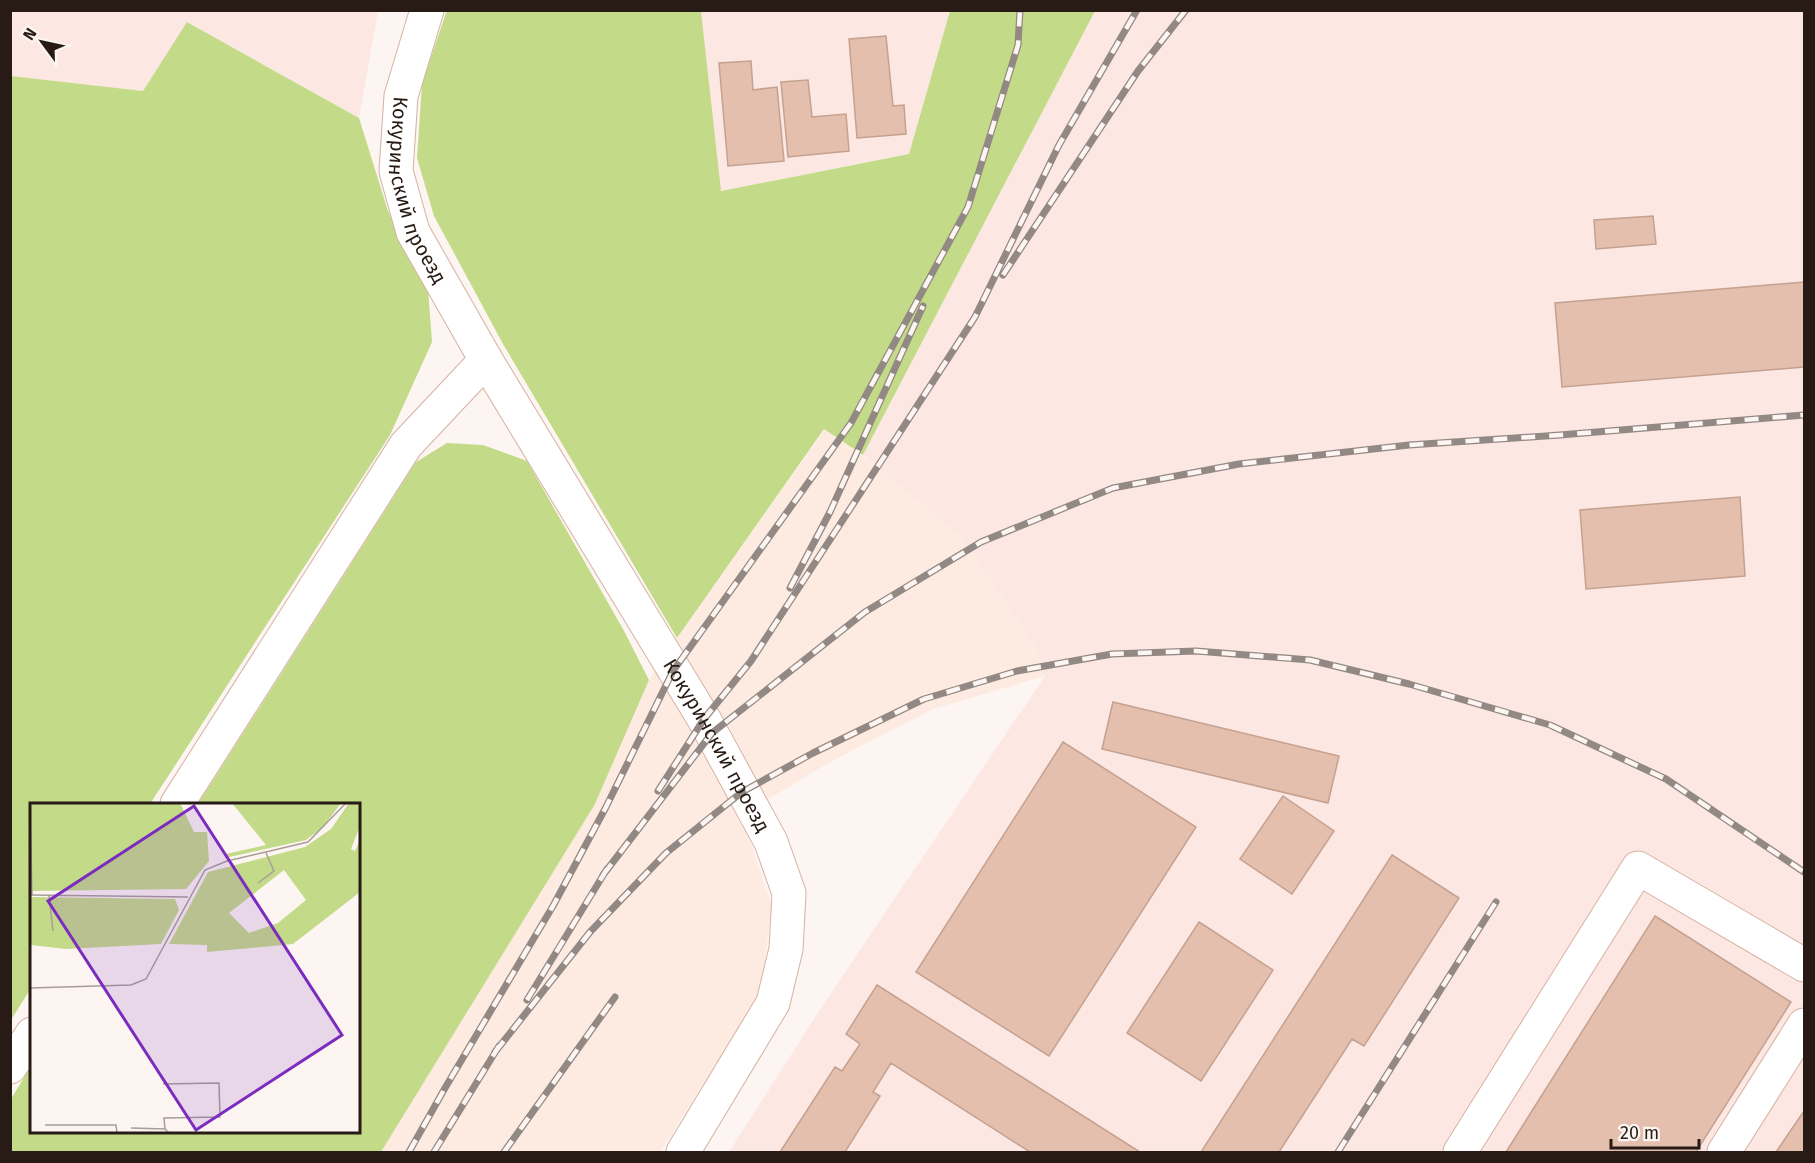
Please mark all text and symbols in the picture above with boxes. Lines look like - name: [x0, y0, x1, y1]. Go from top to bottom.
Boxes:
- north arrow: [12, 12, 72, 72]
- text: N: [19, 24, 41, 44]
- street label: Кокуринский проезд: [384, 96, 452, 288]
- street label: Кокуринский проезд: [658, 654, 775, 836]
- inset map: [30, 803, 360, 1133]
- scale bar: [1611, 1112, 1700, 1150]
- text: 20 m: [1620, 1122, 1659, 1144]

